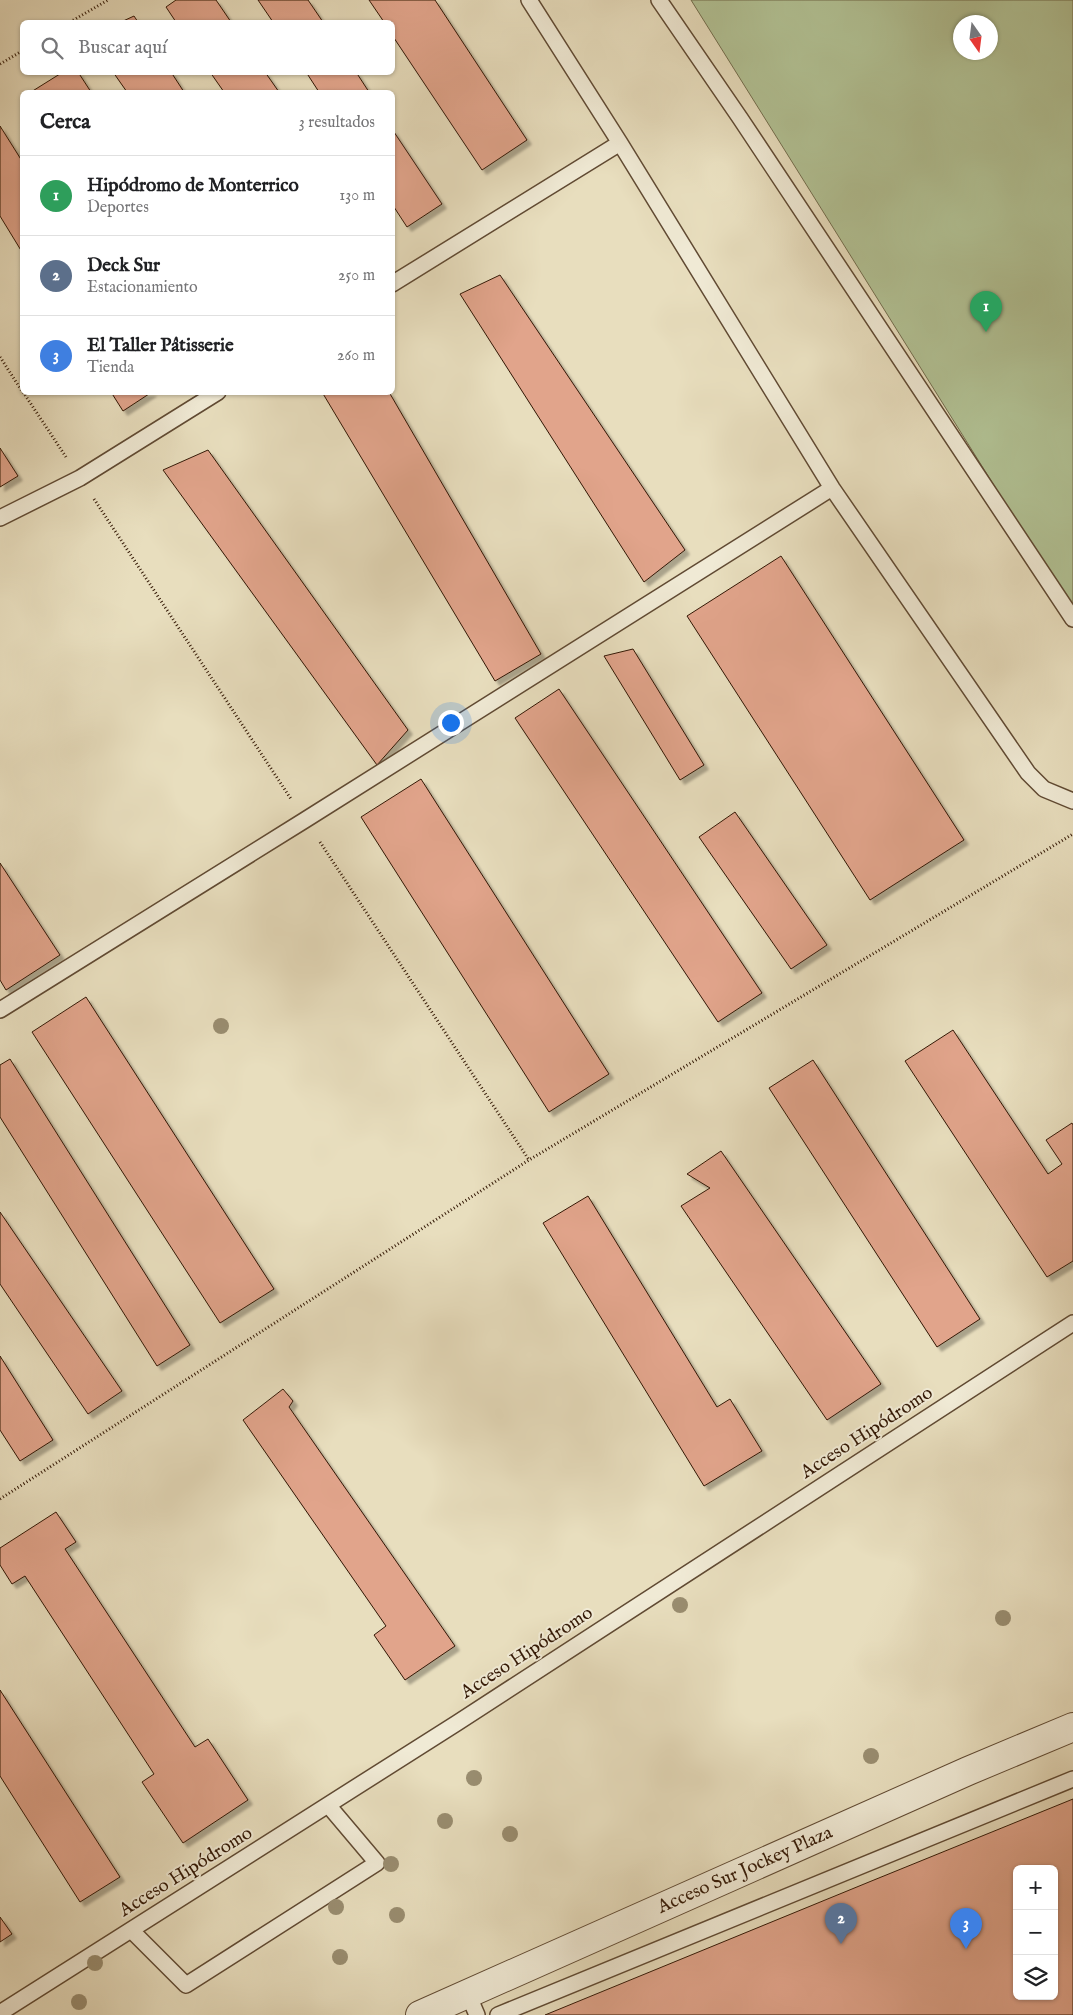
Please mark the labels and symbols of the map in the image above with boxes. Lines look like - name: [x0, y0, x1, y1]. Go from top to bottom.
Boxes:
- north arrow: [953, 15, 998, 60]
- pin: 1: [970, 291, 1002, 332]
- your location: [438, 710, 464, 736]
- street label: Acceso Hipódromo: [795, 1381, 938, 1485]
- street label: Acceso Hipódromo: [455, 1601, 598, 1705]
- street label: Acceso Sur Jockey Plaza: [653, 1820, 837, 1920]
- street label: Acceso Hipódromo: [114, 1821, 257, 1923]
- pin: 2: [825, 1903, 857, 1944]
- pin: 3: [950, 1908, 982, 1949]

